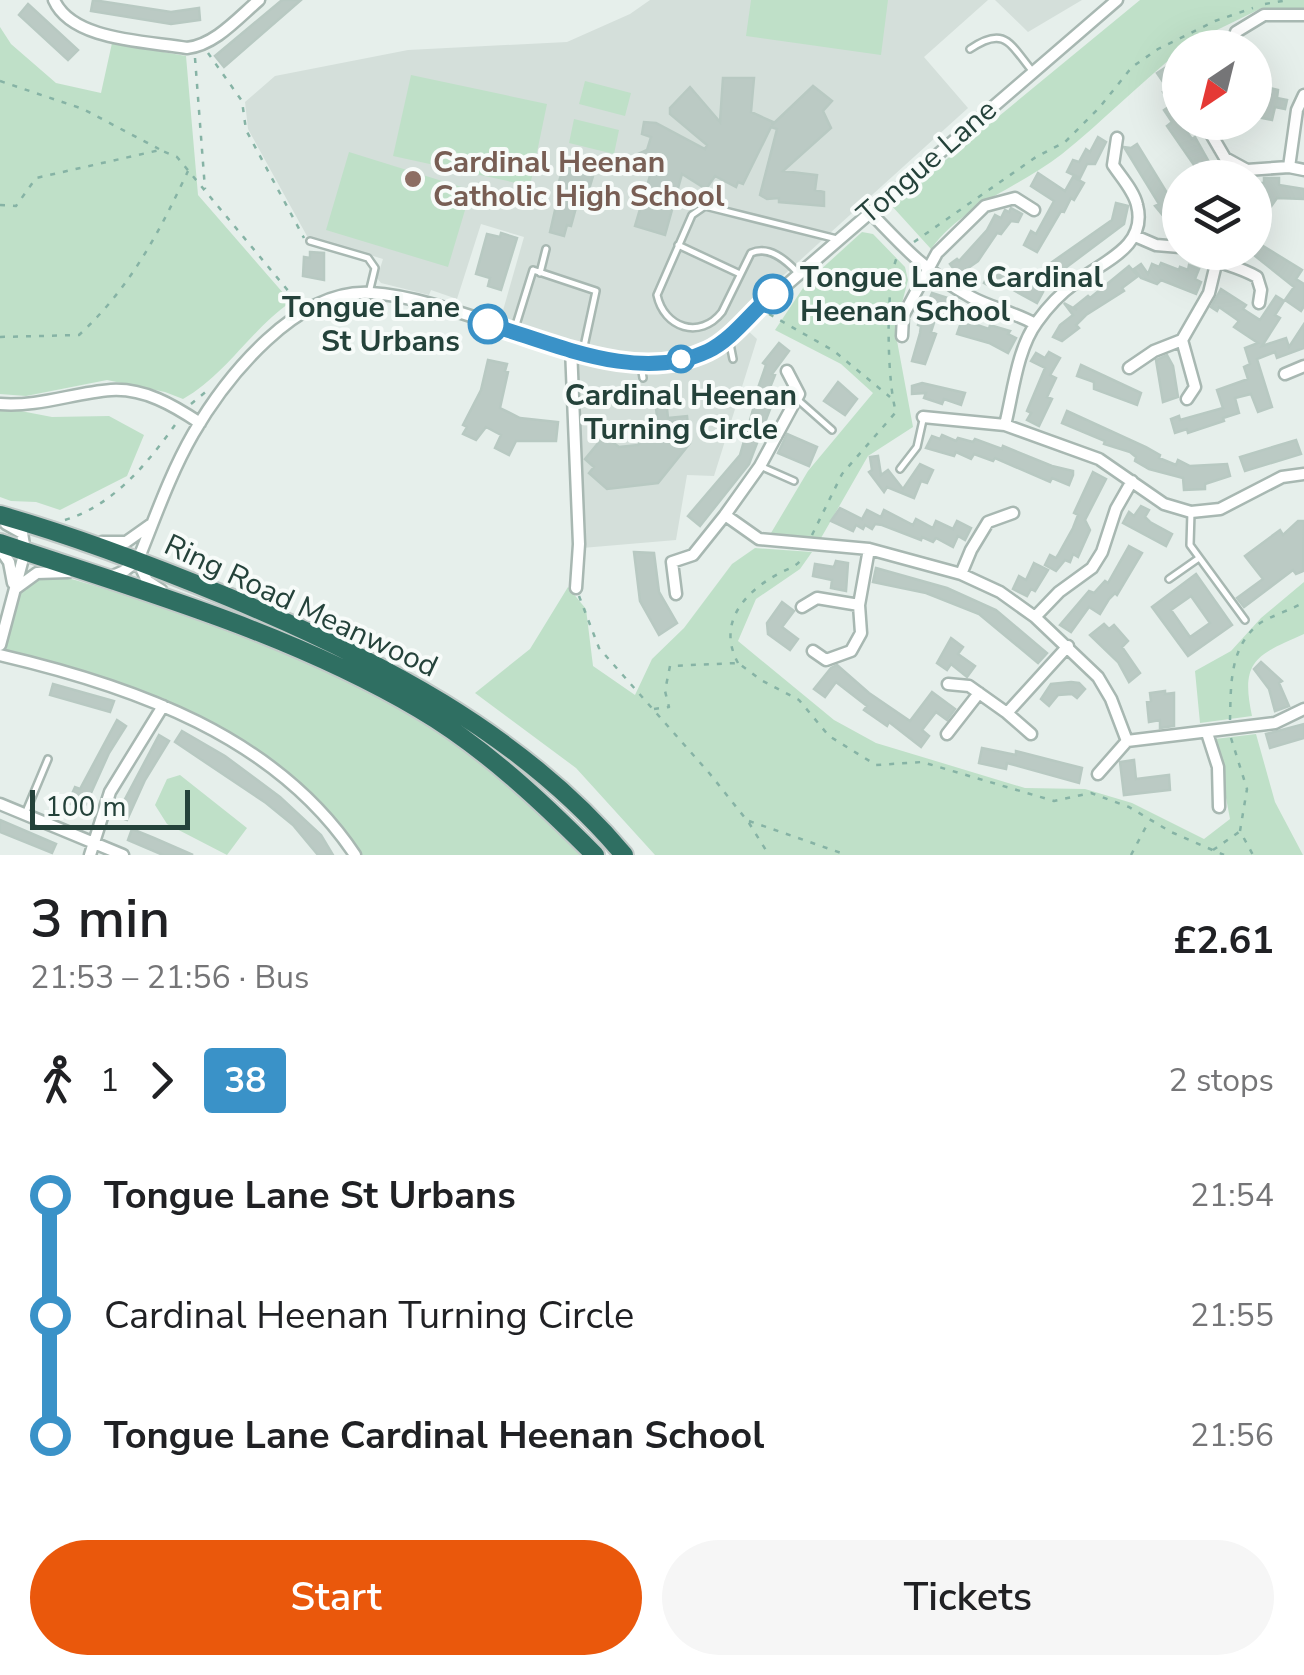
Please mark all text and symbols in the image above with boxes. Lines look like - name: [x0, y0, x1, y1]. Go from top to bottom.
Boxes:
- north arrow: [1162, 30, 1272, 140]
- map controls: [1162, 30, 1272, 270]
- street label: Tongue Lane: [848, 90, 1006, 234]
- place label: Cardinal Heenan Catholic High School: [433, 142, 725, 217]
- button: layers: [1162, 160, 1272, 270]
- marker: Cardinal Heenan Catholic High School: [402, 168, 424, 190]
- place label: Tongue Lane Cardinal Heenan School: [800, 257, 1104, 332]
- marker: Tongue Lane Cardinal Heenan School: [754, 275, 792, 313]
- place label: Tongue Lane St Urbans: [282, 287, 460, 362]
- marker: Tongue Lane St Urbans: [469, 305, 507, 343]
- marker: Cardinal Heenan Turning Circle: [668, 346, 694, 372]
- place label: Cardinal Heenan Turning Circle: [565, 375, 797, 450]
- street label: Ring Road Meanwood: [158, 525, 444, 687]
- scale bar: [30, 785, 190, 830]
- text: 100 m: [45, 788, 127, 826]
- text: 3 min: [30, 881, 170, 956]
- text: £2.61: [1173, 915, 1274, 966]
- text: 21:53 – 21:56 · Bus: [30, 956, 309, 999]
- icon: walk: [30, 1053, 85, 1108]
- icon: forward: [134, 1053, 189, 1108]
- text: 38: [224, 1057, 266, 1104]
- text: 1: [100, 1059, 119, 1102]
- text: 2 stops: [1168, 1059, 1274, 1102]
- text: Tongue Lane St Urbans: [104, 1170, 516, 1221]
- text: 21:54: [1190, 1174, 1274, 1217]
- text: Cardinal Heenan Turning Circle: [104, 1290, 634, 1341]
- text: 21:55: [1190, 1294, 1274, 1337]
- text: Tongue Lane Cardinal Heenan School: [104, 1410, 764, 1461]
- text: 21:56: [1190, 1414, 1274, 1457]
- button: Start: [30, 1540, 642, 1655]
- button: Tickets: [662, 1540, 1274, 1655]

